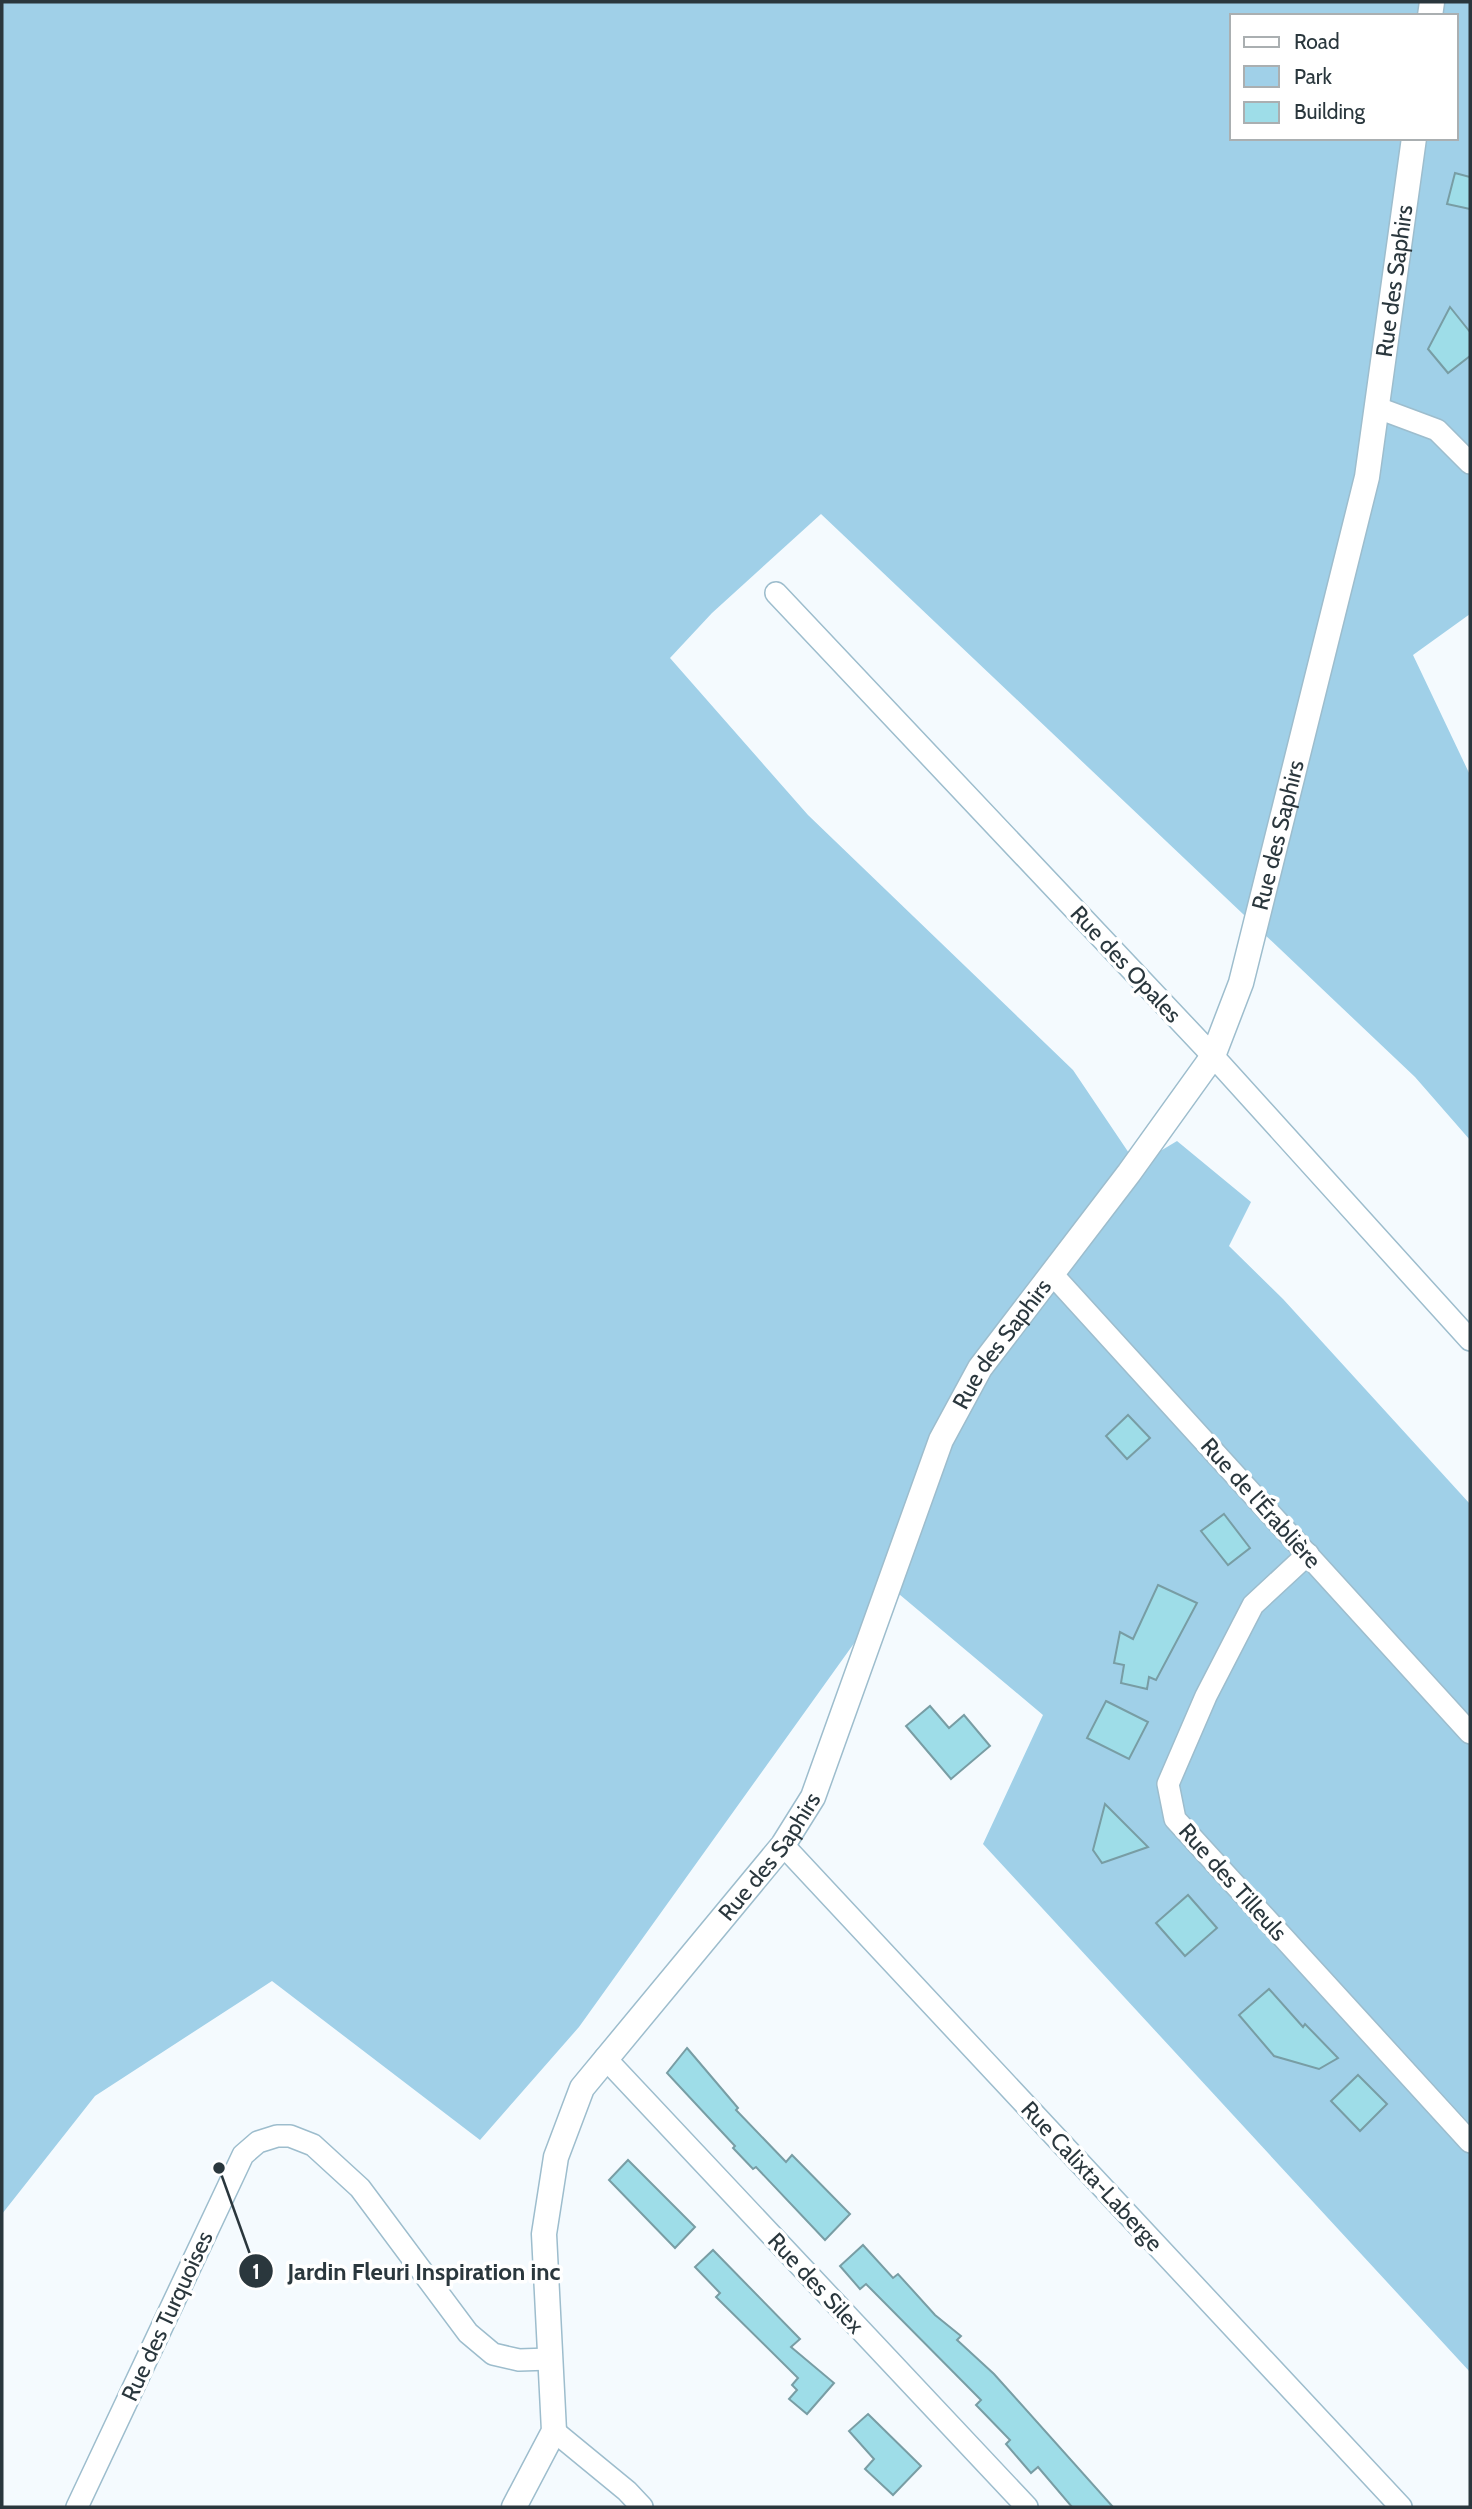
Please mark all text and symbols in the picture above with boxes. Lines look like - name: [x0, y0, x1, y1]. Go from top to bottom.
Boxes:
- legend: [1230, 14, 1458, 140]
- text: Road: [1294, 29, 1340, 54]
- text: Park: [1294, 64, 1332, 89]
- text: Building: [1294, 99, 1366, 124]
- street label: Rue des Saphirs: [1370, 203, 1419, 359]
- street label: Rue des Saphirs: [1246, 757, 1310, 913]
- street label: Rue des Opales: [1065, 900, 1187, 1028]
- street label: Rue des Saphirs: [946, 1273, 1057, 1414]
- street label: Rue de l'Érablière: [1195, 1431, 1328, 1574]
- street label: Rue des Saphirs: [712, 1787, 826, 1926]
- street label: Rue des Tilleuls: [1173, 1818, 1293, 1946]
- street label: Rue Calixta-Laberge: [1015, 2095, 1169, 2257]
- street label: Rue des Turquoises: [115, 2227, 219, 2405]
- street label: Rue des Silex: [762, 2227, 870, 2339]
- callout: Jardin Fleuri Inspiration inc: [238, 2249, 574, 2294]
- text: Jardin Fleuri Inspiration inc: [287, 2257, 561, 2286]
- text: 1: [252, 2259, 260, 2284]

